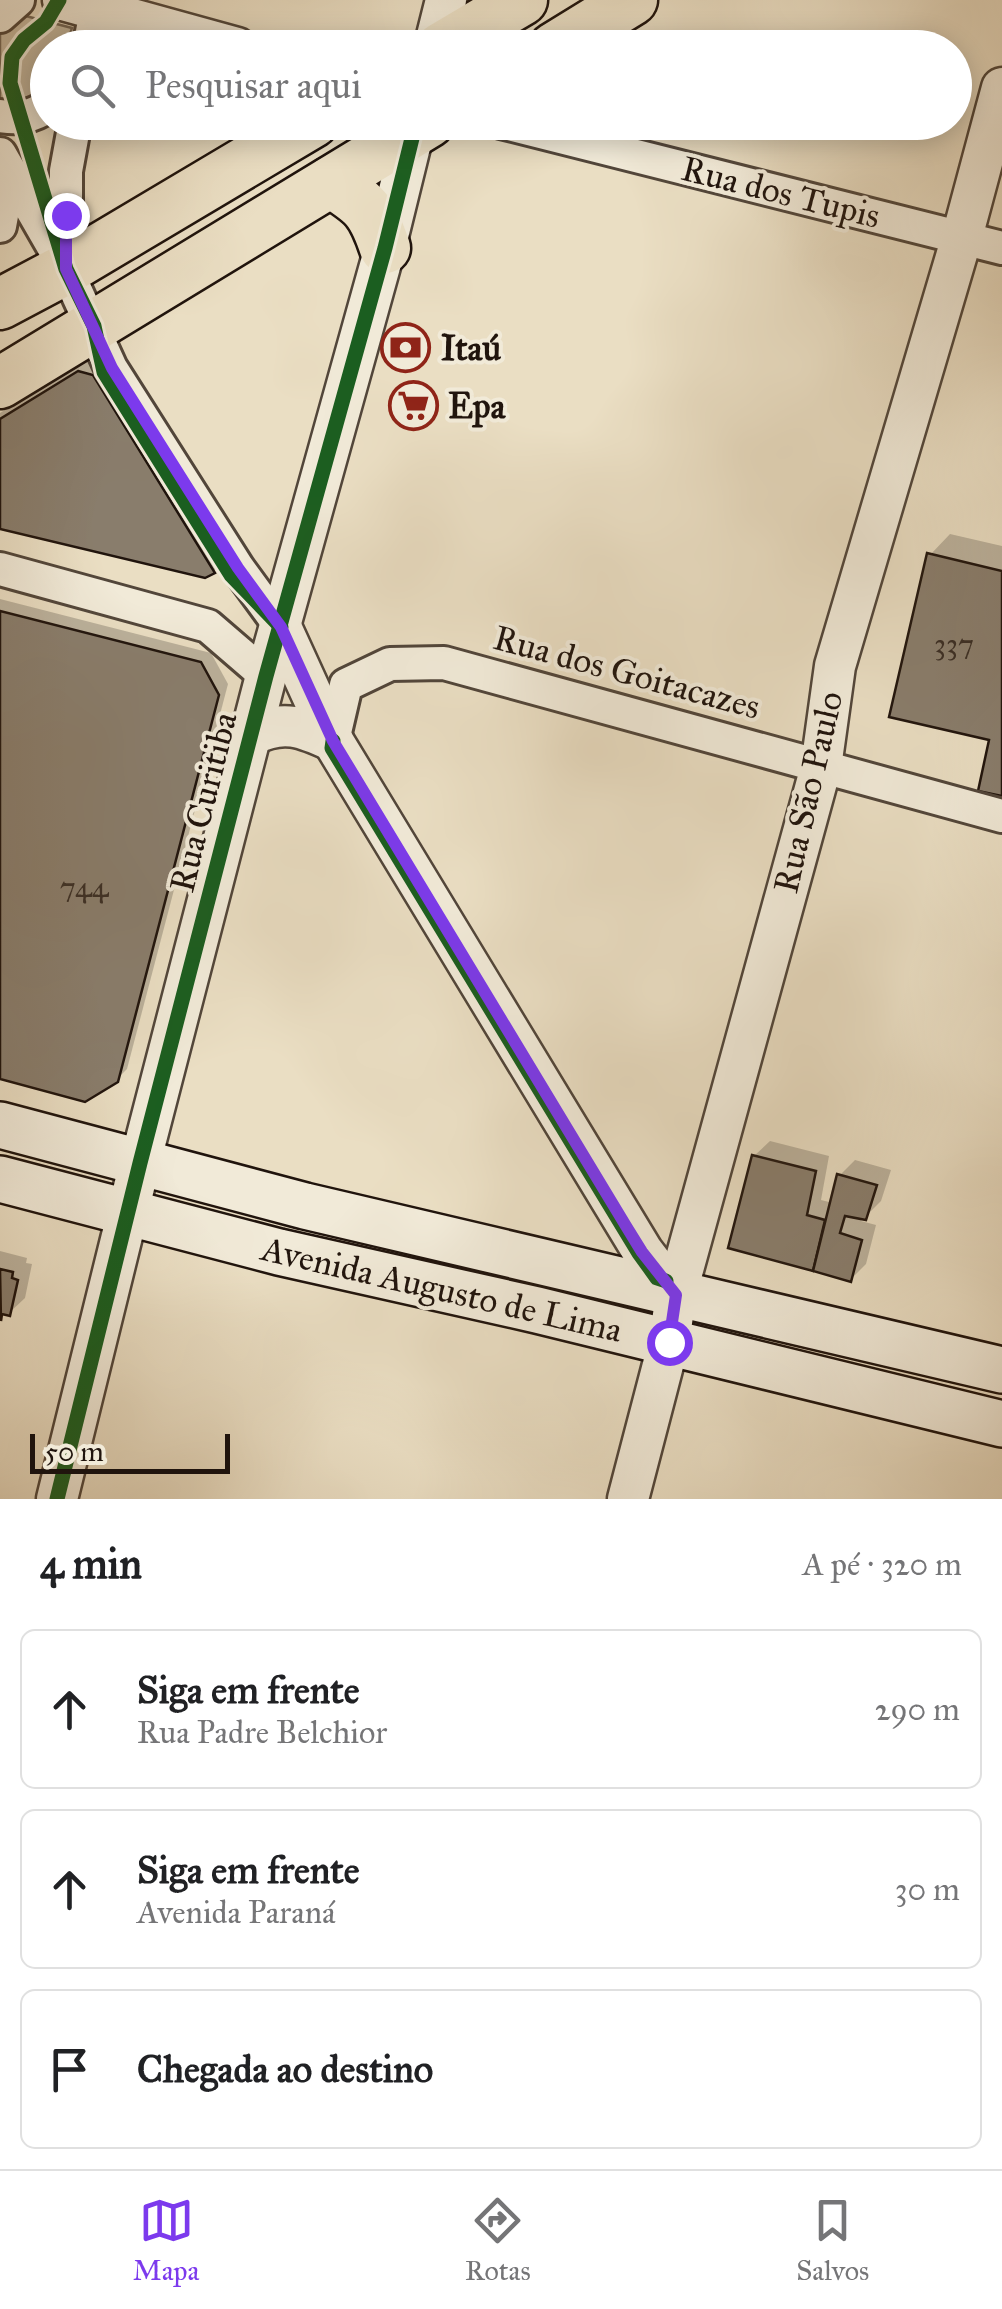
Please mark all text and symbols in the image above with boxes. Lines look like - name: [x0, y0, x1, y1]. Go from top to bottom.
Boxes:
- search box: [30, 30, 972, 140]
- icon: search: [65, 58, 120, 113]
- text: Pesquisar aqui: [145, 62, 362, 108]
- street label: Rua dos Tupis: [677, 147, 885, 238]
- route end: [44, 193, 90, 239]
- bank icon: Itaú: [380, 322, 432, 374]
- place label: Itaú: [441, 327, 501, 370]
- supermarket icon: Epa: [387, 380, 439, 432]
- place label: Epa: [448, 385, 507, 428]
- street label: Rua dos Goitacazes: [489, 616, 765, 729]
- house number: 337: [934, 626, 974, 662]
- street label: Rua São Paulo: [764, 687, 853, 897]
- street label: Rua Curitiba: [160, 707, 247, 897]
- house number: 744: [60, 869, 110, 905]
- street label: Avenida Augusto de Lima: [256, 1227, 626, 1352]
- route start: [647, 1320, 693, 1366]
- scale bar: [30, 1429, 230, 1474]
- text: 50 m: [45, 1434, 104, 1469]
- text: 4 min: [40, 1538, 142, 1590]
- text: A pé · 320 m: [802, 1545, 962, 1584]
- text: Siga em frente: [137, 1667, 360, 1713]
- icon: ahead: [42, 1682, 97, 1737]
- text: 290 m: [875, 1690, 960, 1729]
- text: Rua Padre Belchior: [137, 1713, 387, 1752]
- text: Siga em frente: [137, 1847, 360, 1893]
- icon: ahead: [42, 1862, 97, 1917]
- text: 30 m: [895, 1870, 960, 1909]
- text: Avenida Paraná: [137, 1893, 336, 1932]
- icon: arrive: [42, 2042, 97, 2097]
- text: Chegada ao destino: [137, 2046, 433, 2092]
- tab: Mapa: [133, 2193, 199, 2288]
- tab: Rotas: [465, 2193, 531, 2288]
- tab: Salvos: [796, 2193, 869, 2288]

